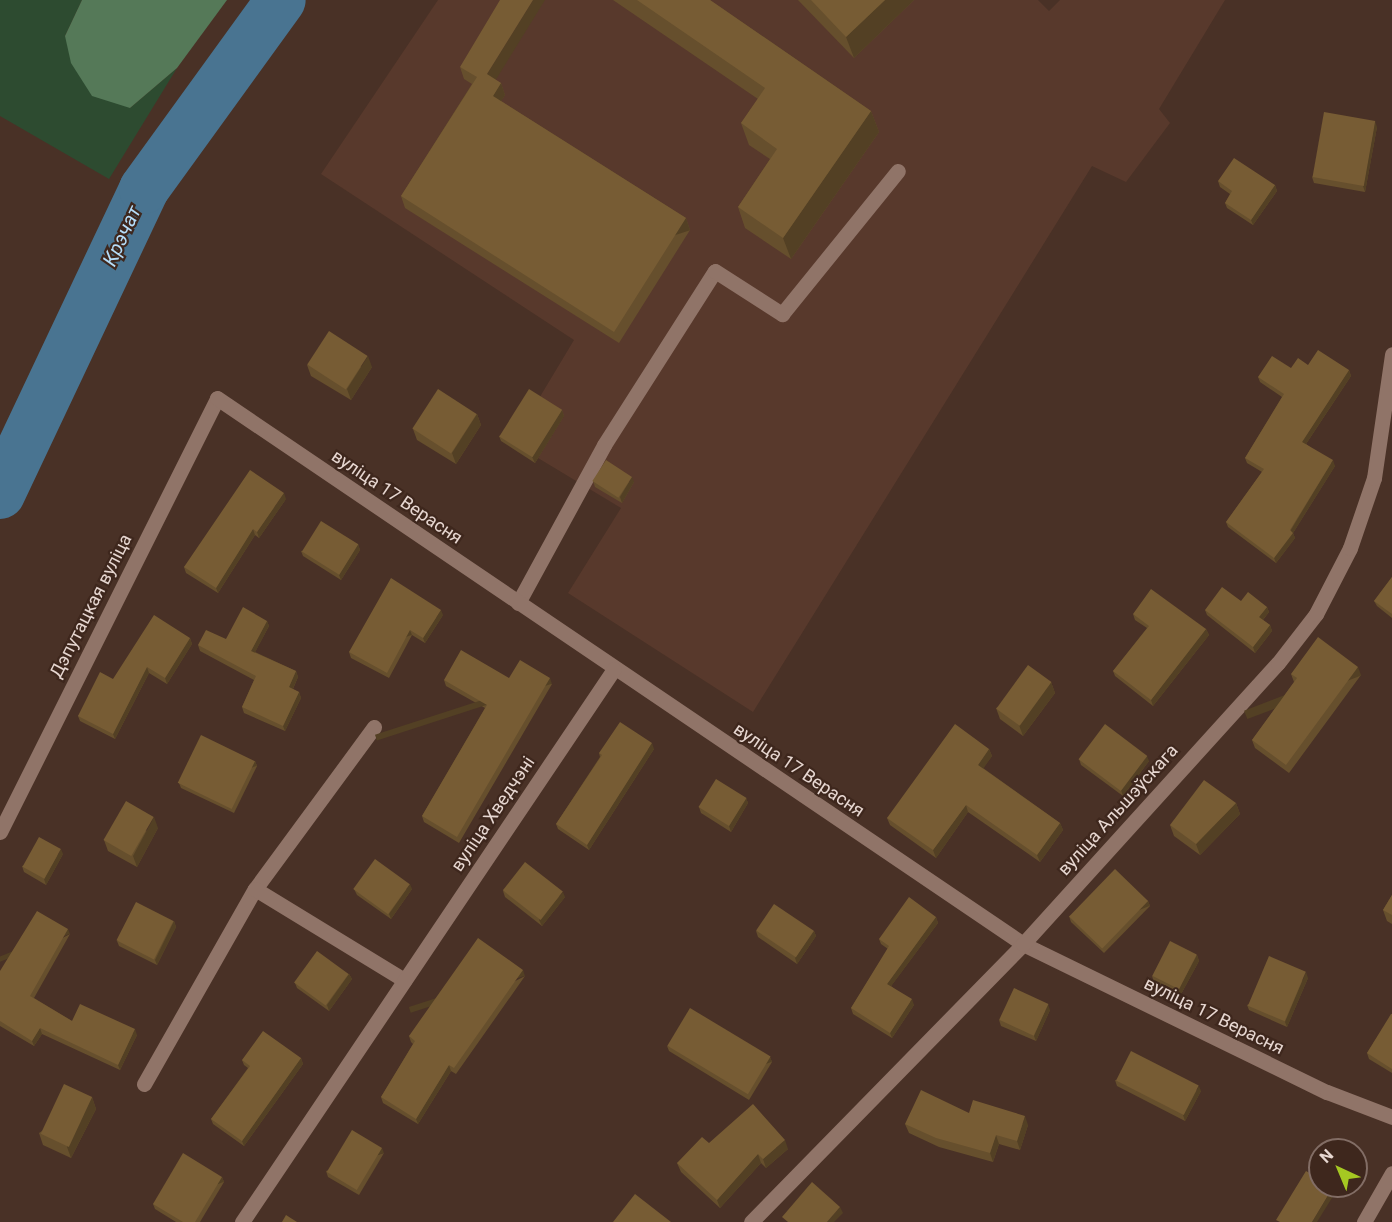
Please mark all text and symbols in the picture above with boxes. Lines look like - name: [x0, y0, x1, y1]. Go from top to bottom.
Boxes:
- water label: Крэчат: [98, 202, 146, 270]
- street label: вуліца 17 Верасня: [327, 445, 467, 549]
- street label: Дэпутацкая вуліца: [45, 530, 137, 682]
- street label: вуліца 17 Верасня: [729, 718, 869, 822]
- street label: вуліца Альшэўскага: [1053, 740, 1183, 880]
- street label: вуліца Хведчэні: [447, 752, 539, 876]
- street label: вуліца 17 Верасня: [1140, 973, 1288, 1059]
- north arrow: [1308, 1138, 1368, 1198]
- text: N: [1316, 1145, 1337, 1167]

